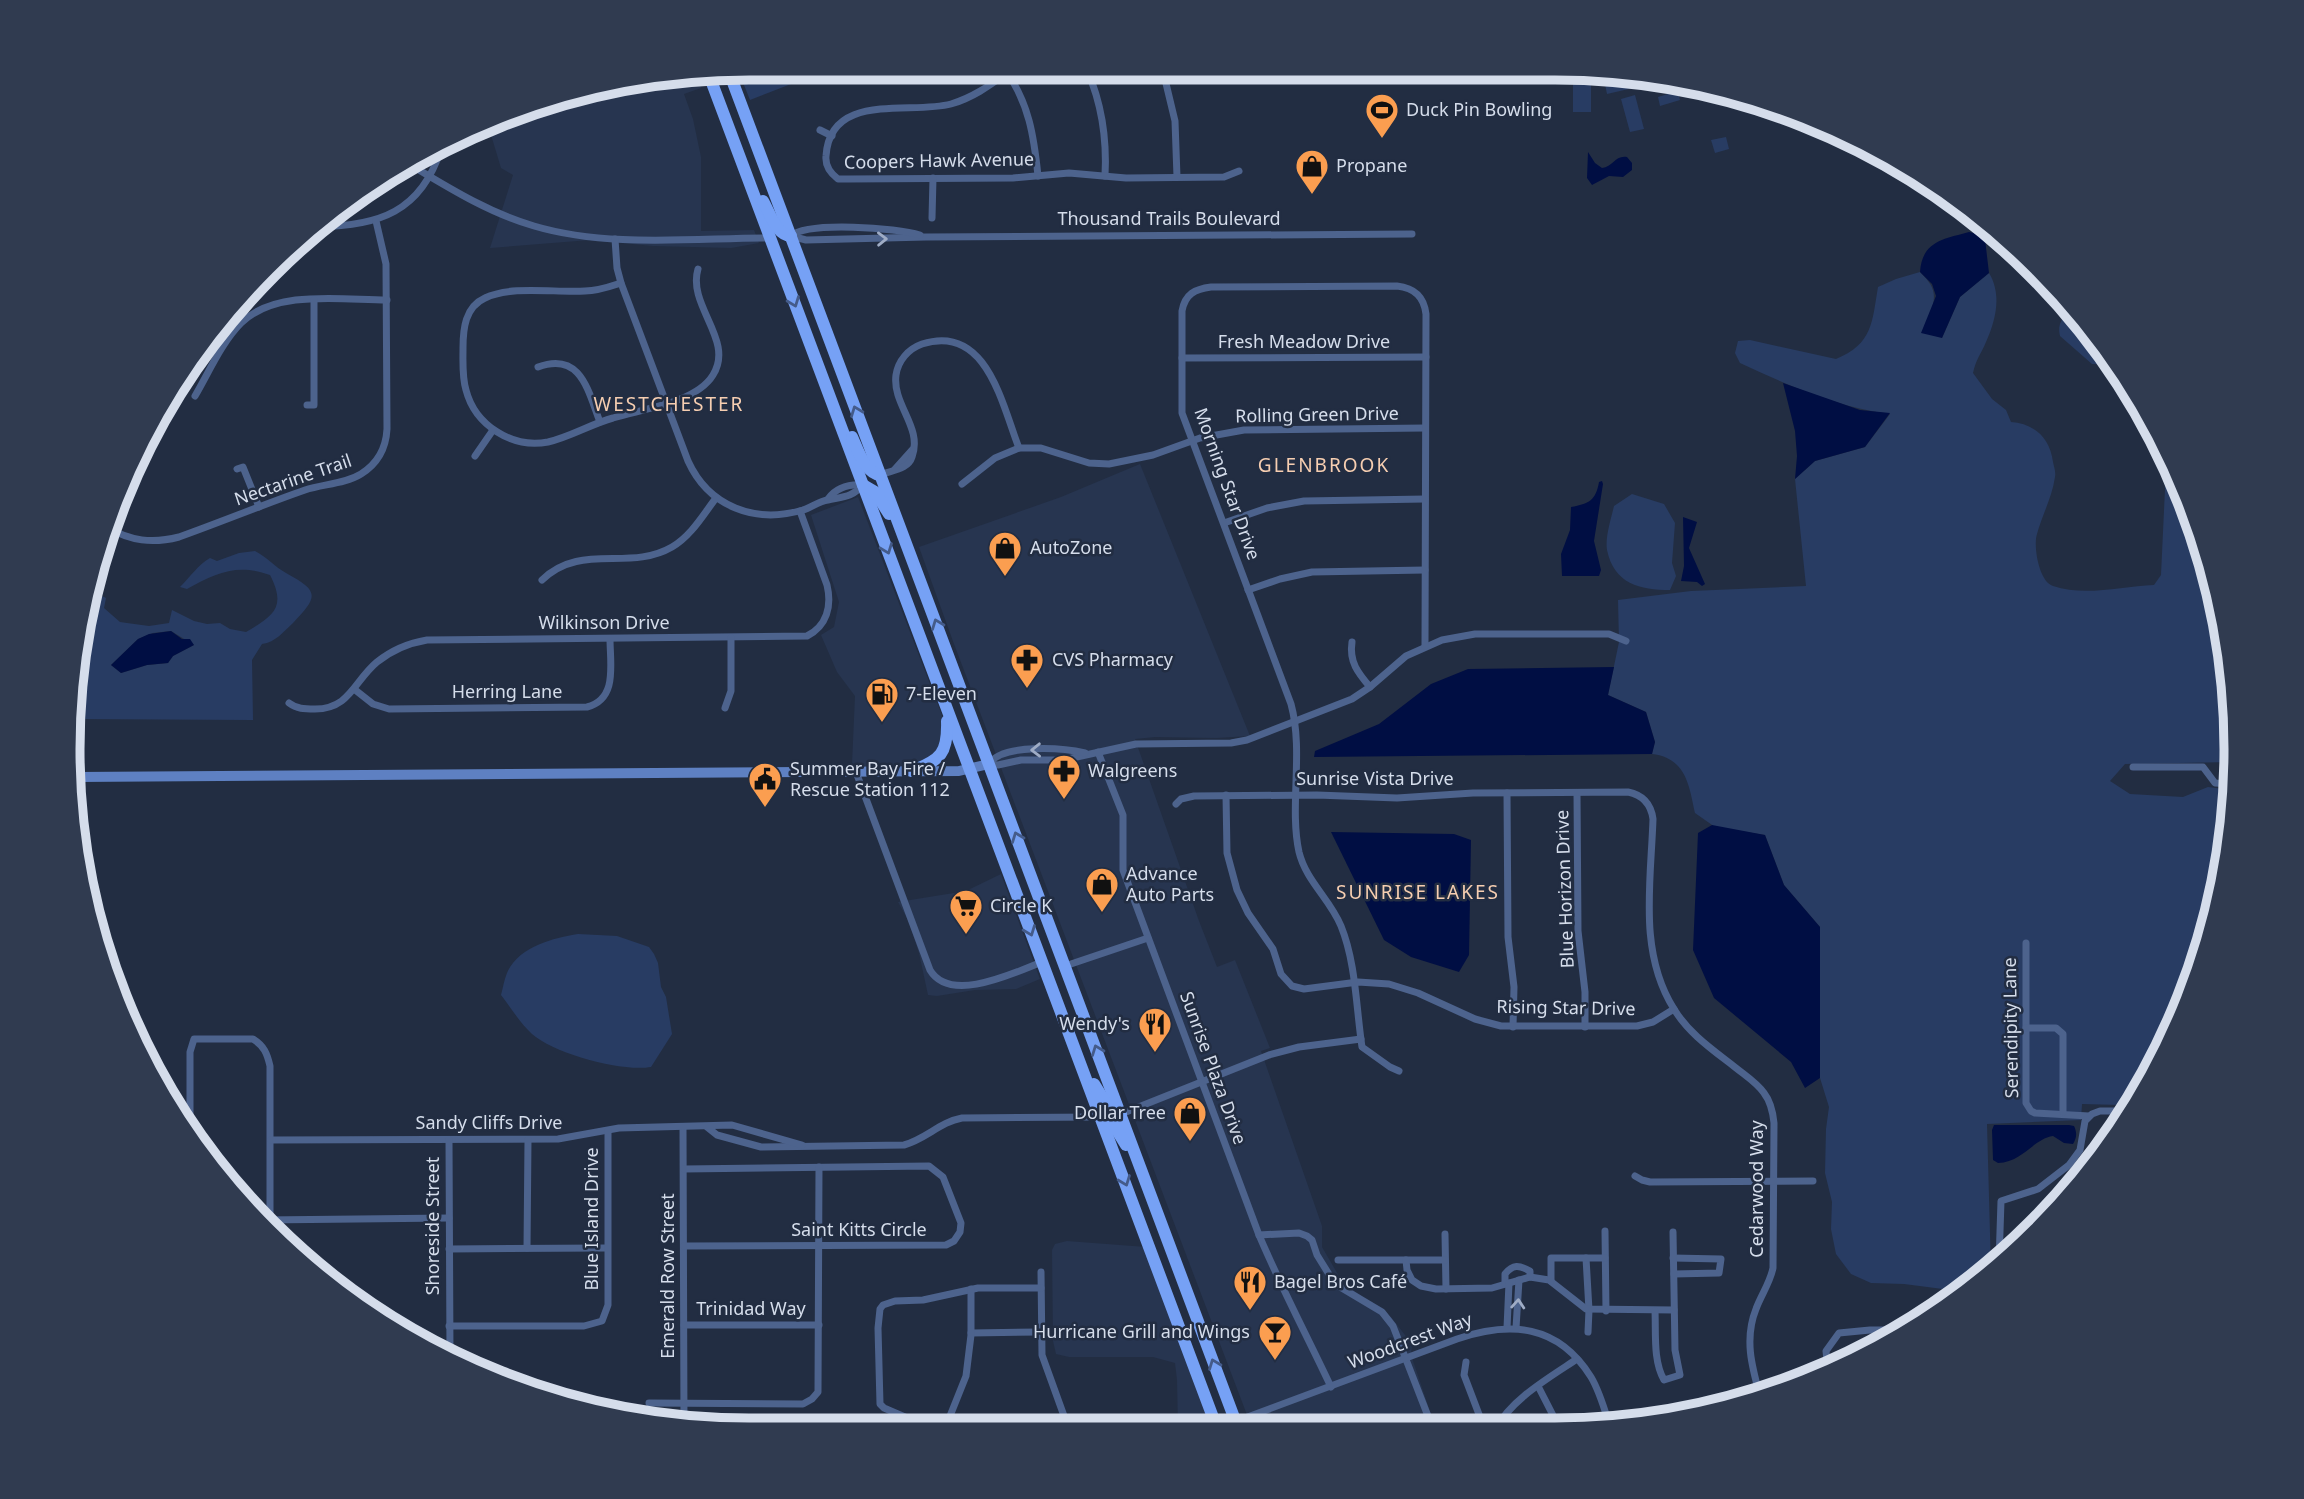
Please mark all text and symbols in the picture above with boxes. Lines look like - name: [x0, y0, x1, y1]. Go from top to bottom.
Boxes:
- sports icon: Duck Pin Bowling: [1363, 91, 1401, 140]
- place label: Duck Pin Bowling: [1406, 97, 1552, 121]
- street label: Coopers Hawk Avenue: [844, 146, 1034, 174]
- shop icon: Propane: [1293, 147, 1331, 196]
- place label: Propane: [1336, 153, 1407, 177]
- street label: Thousand Trails Boulevard: [1057, 206, 1281, 230]
- one-way arrow: [878, 231, 888, 247]
- one-way arrow: [786, 295, 800, 307]
- street label: Fresh Meadow Drive: [1218, 329, 1390, 353]
- district label: WESTCHESTER: [594, 391, 744, 417]
- street label: Rolling Green Drive: [1235, 401, 1399, 427]
- street label: Morning Star Drive: [1189, 404, 1267, 563]
- one-way arrow: [851, 406, 865, 418]
- street label: Nectarine Trail: [231, 448, 355, 510]
- district label: GLENBROOK: [1258, 452, 1390, 478]
- shop icon: AutoZone: [986, 529, 1024, 578]
- place label: AutoZone: [1030, 535, 1112, 559]
- one-way arrow: [878, 542, 892, 554]
- street label: Wilkinson Drive: [538, 610, 670, 634]
- one-way arrow: [931, 619, 945, 631]
- pharmacy icon: CVS Pharmacy: [1008, 641, 1046, 690]
- place label: CVS Pharmacy: [1052, 647, 1174, 671]
- fuel station icon: 7-Eleven: [863, 675, 901, 724]
- street label: Herring Lane: [452, 679, 562, 703]
- place label: 7-Eleven: [906, 681, 977, 705]
- one-way arrow: [1030, 742, 1041, 758]
- pharmacy icon: Walgreens: [1045, 752, 1083, 801]
- place label: Summer Bay Fire / Rescue Station 112: [790, 756, 950, 801]
- place label: Walgreens: [1088, 758, 1177, 782]
- public building icon: Summer Bay Fire / Rescue Station 112: [746, 760, 784, 809]
- street label: Sunrise Vista Drive: [1296, 766, 1454, 790]
- street label: Blue Horizon Drive: [1549, 810, 1579, 969]
- one-way arrow: [1011, 832, 1025, 844]
- place label: Advance Auto Parts: [1126, 861, 1214, 906]
- shop icon: Advance Auto Parts: [1083, 865, 1121, 914]
- district label: SUNRISE LAKES: [1336, 879, 1500, 905]
- supermarket icon: Circle K: [947, 887, 985, 936]
- place label: Circle K: [990, 893, 1053, 917]
- one-way arrow: [1022, 925, 1036, 937]
- street label: Serendipity Lane: [1997, 957, 2023, 1099]
- street label: Sunrise Plaza Drive: [1175, 988, 1253, 1147]
- street label: Rising Star Drive: [1496, 994, 1636, 1020]
- restaurant icon: Wendy's: [1136, 1005, 1174, 1054]
- place label: Wendy's: [1059, 1011, 1130, 1035]
- one-way arrow: [1091, 1044, 1105, 1056]
- shop icon: Dollar Tree: [1171, 1094, 1209, 1143]
- place label: Dollar Tree: [1074, 1100, 1166, 1124]
- street label: Sandy Cliffs Drive: [416, 1110, 562, 1134]
- street label: Cedarwood Way: [1744, 1119, 1768, 1258]
- street label: Blue Island Drive: [579, 1147, 603, 1291]
- street label: Shoreside Street: [420, 1156, 444, 1295]
- one-way arrow: [1116, 1174, 1130, 1186]
- street label: Emerald Row Street: [655, 1193, 679, 1359]
- street label: Saint Kitts Circle: [791, 1217, 927, 1241]
- restaurant icon: Bagel Bros Café: [1231, 1263, 1269, 1312]
- place label: Bagel Bros Café: [1274, 1269, 1407, 1293]
- street label: Trinidad Way: [696, 1296, 807, 1320]
- one-way arrow: [1510, 1299, 1525, 1310]
- street label: Woodcrest Way: [1344, 1306, 1476, 1374]
- bar icon: Hurricane Grill and Wings: [1256, 1313, 1294, 1362]
- place label: Hurricane Grill and Wings: [1033, 1319, 1250, 1343]
- one-way arrow: [1209, 1358, 1223, 1370]

